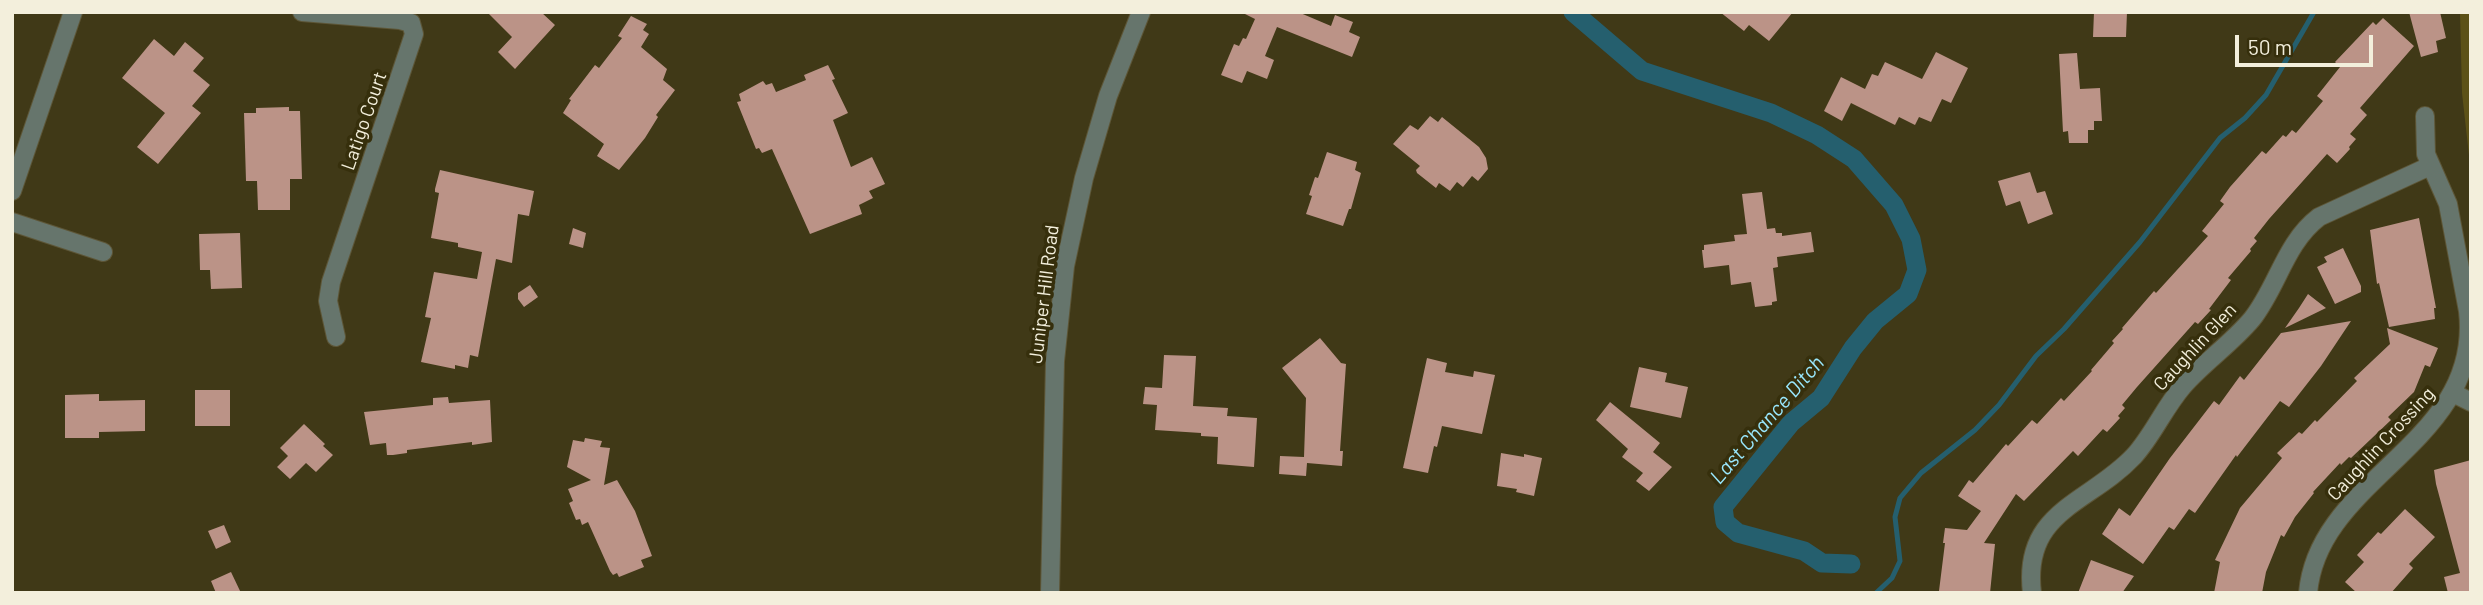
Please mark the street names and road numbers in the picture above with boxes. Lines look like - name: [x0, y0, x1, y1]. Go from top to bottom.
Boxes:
- street label: Latigo Court: [337, 69, 391, 173]
- street label: Juniper Hill Road: [1024, 224, 1064, 364]
- street label: Caughlin Glen: [2149, 299, 2241, 395]
- street label: Caughlin Crossing: [2323, 383, 2439, 505]

